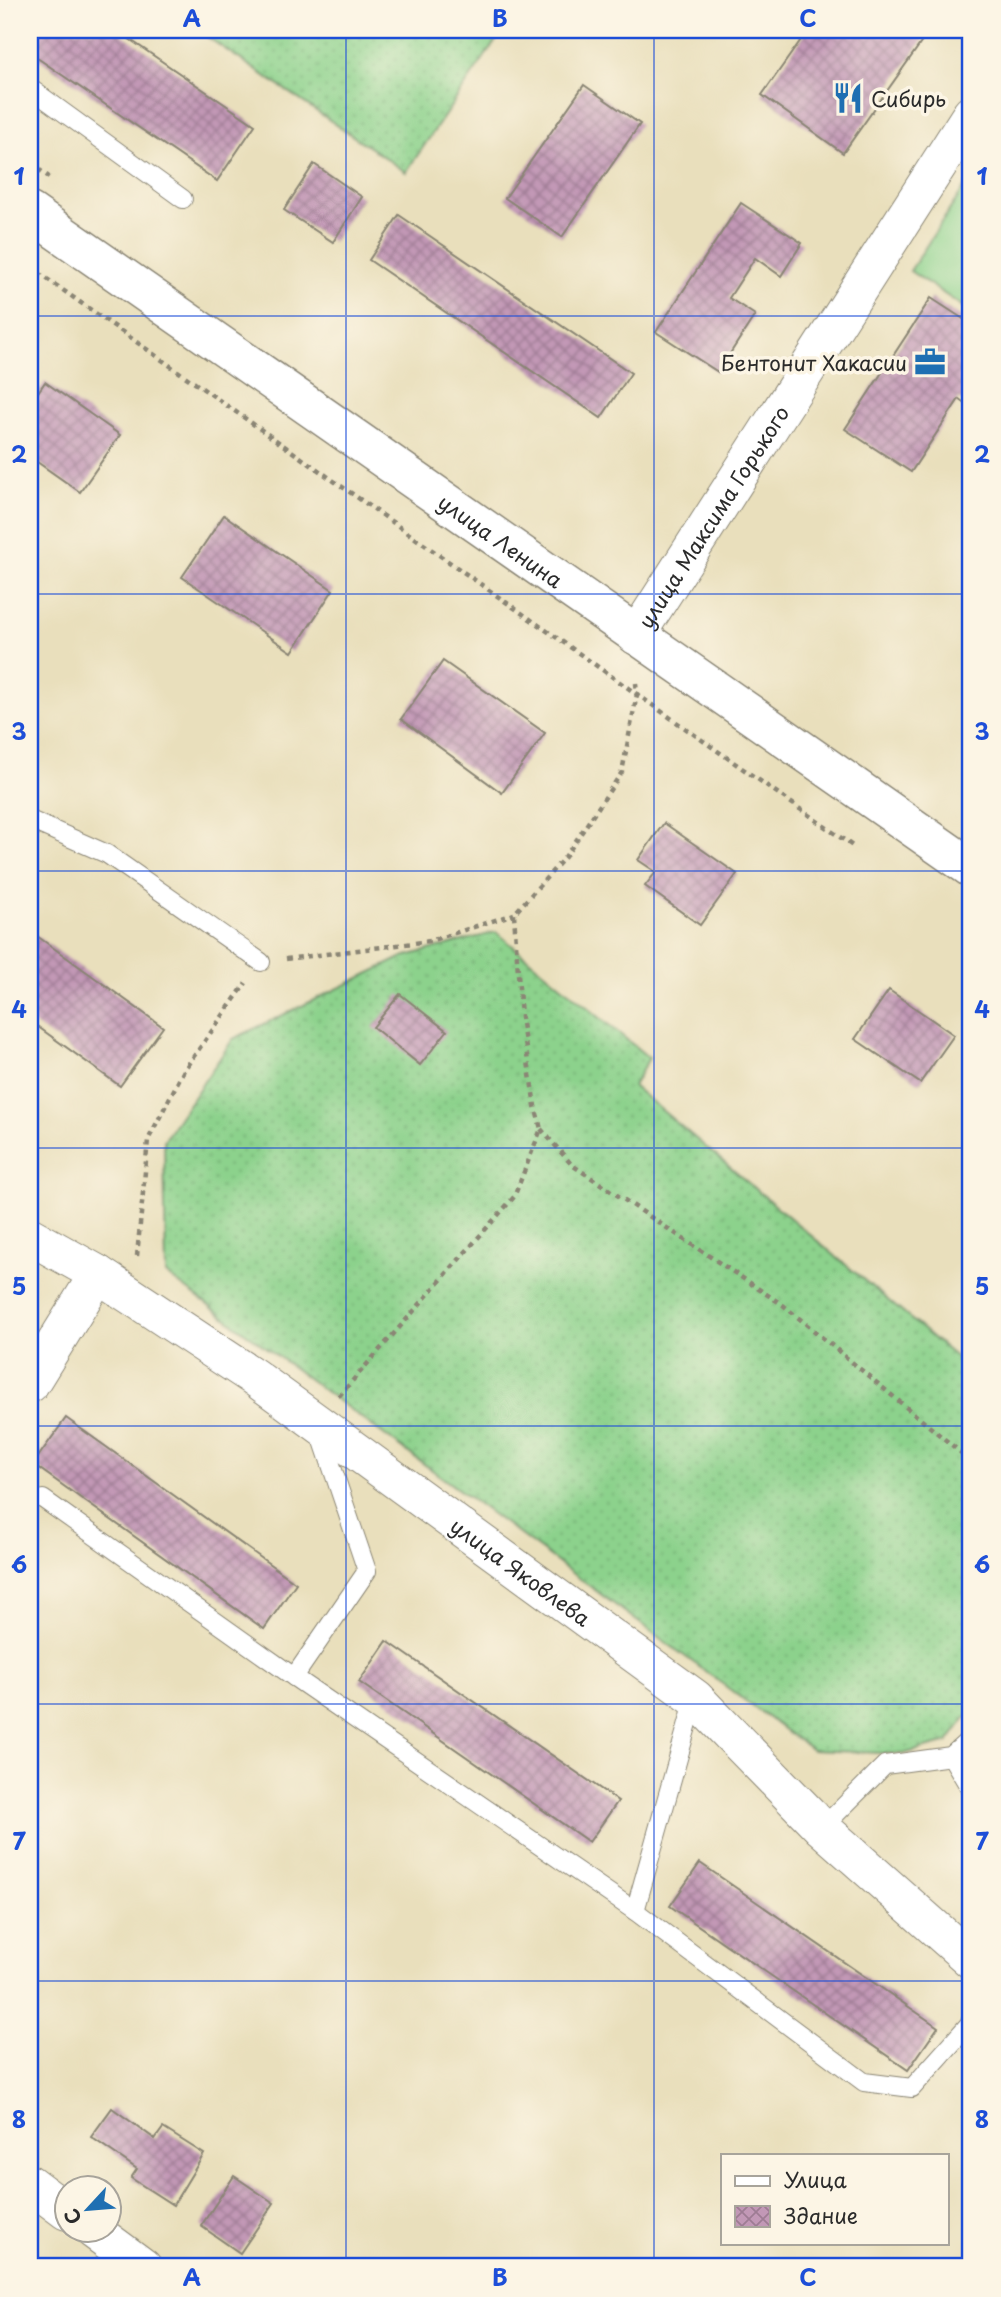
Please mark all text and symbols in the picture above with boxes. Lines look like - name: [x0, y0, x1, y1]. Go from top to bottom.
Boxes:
- text: A: [183, 0, 201, 35]
- text: B: [492, 0, 508, 35]
- text: C: [799, 0, 817, 35]
- restaurant icon: Сибирь: [831, 81, 865, 115]
- place label: Сибирь: [871, 82, 946, 114]
- text: 1: [14, 158, 25, 193]
- text: 1: [977, 158, 988, 193]
- office icon: Бентонит Хакасии: [913, 345, 947, 379]
- place label: Бентонит Хакасии: [721, 346, 907, 378]
- street label: улица Максима Горького: [629, 399, 796, 634]
- text: 2: [11, 436, 27, 471]
- text: 2: [974, 436, 990, 471]
- street label: улица Ленина: [432, 485, 570, 596]
- text: 3: [11, 713, 27, 748]
- text: 3: [974, 713, 990, 748]
- text: 4: [11, 991, 27, 1026]
- text: 4: [974, 991, 990, 1026]
- text: 5: [12, 1268, 26, 1303]
- text: 5: [975, 1268, 989, 1303]
- street label: улица Яковлева: [444, 1509, 598, 1633]
- text: 6: [11, 1546, 27, 1581]
- text: 6: [974, 1546, 990, 1581]
- text: 7: [12, 1823, 26, 1858]
- text: 7: [975, 1823, 989, 1858]
- text: 8: [12, 2101, 26, 2136]
- text: 8: [975, 2101, 989, 2136]
- legend: [721, 2154, 948, 2244]
- text: Улица: [784, 2163, 847, 2195]
- north arrow: [52, 2174, 122, 2244]
- text: Здание: [784, 2199, 858, 2231]
- text: С: [56, 2204, 88, 2229]
- text: A: [183, 2259, 201, 2294]
- text: B: [492, 2259, 508, 2294]
- text: C: [799, 2259, 817, 2294]

